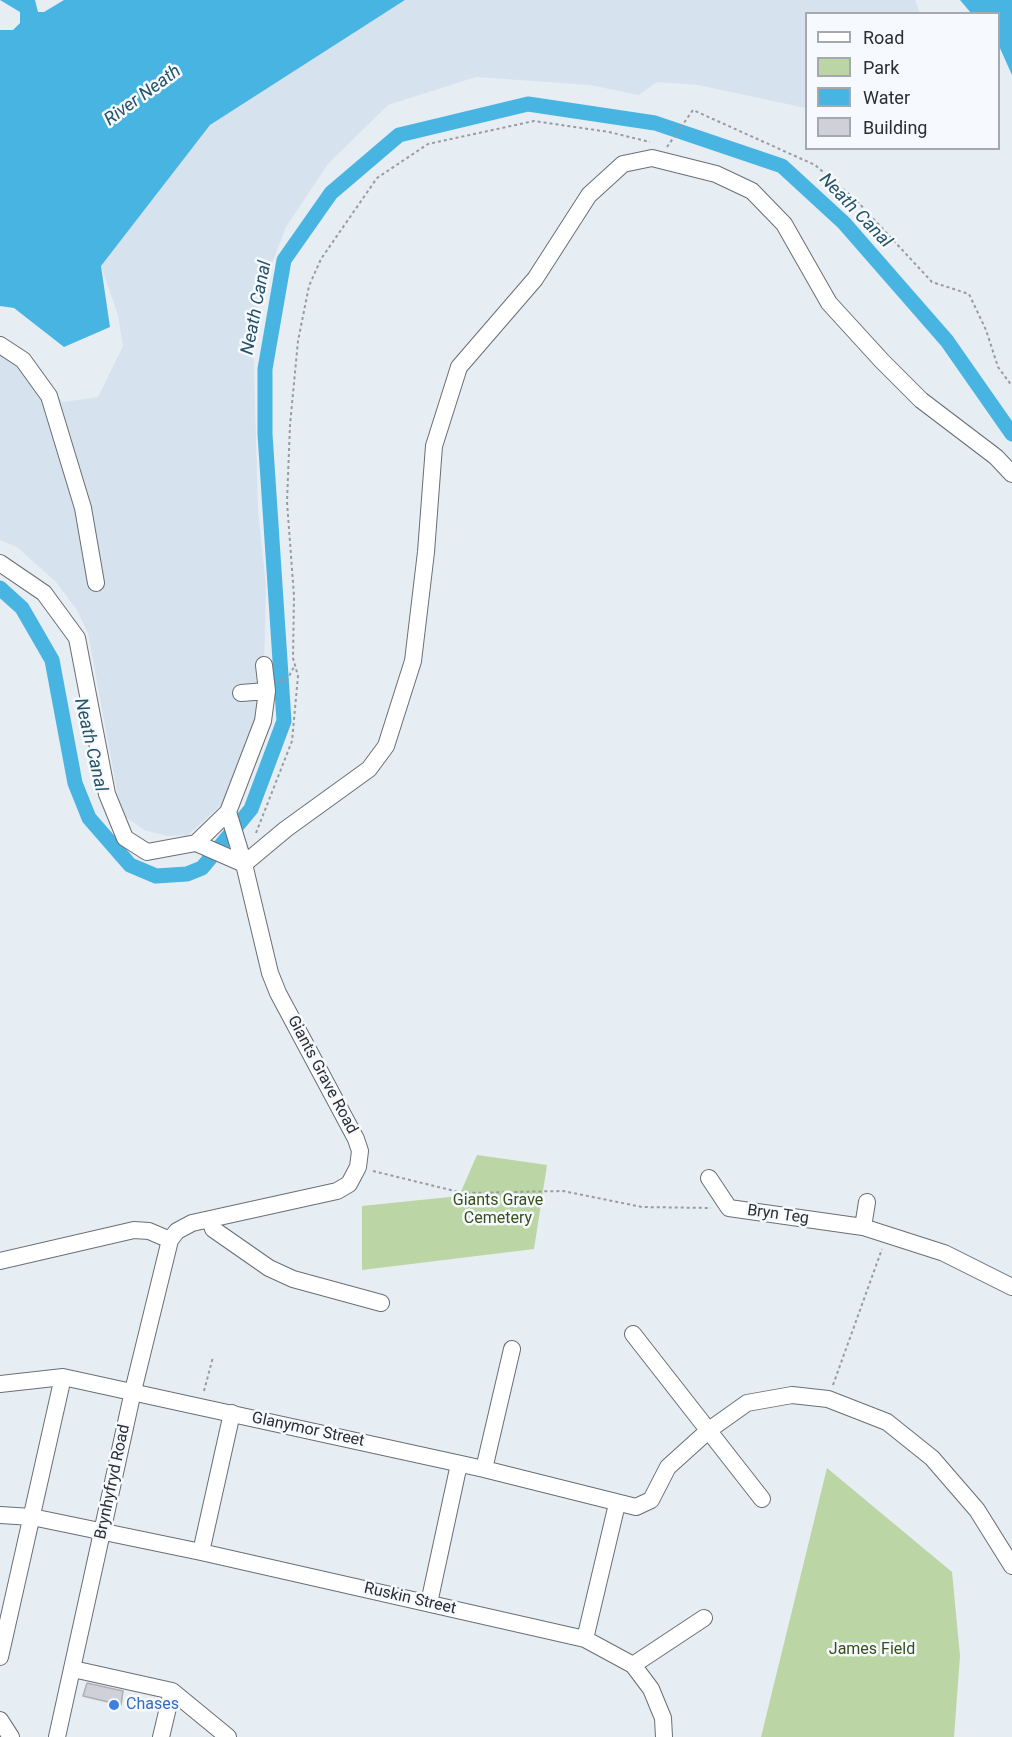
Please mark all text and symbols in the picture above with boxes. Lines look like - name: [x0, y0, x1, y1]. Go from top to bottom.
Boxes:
- legend: [805, 12, 1000, 150]
- text: Road: [863, 27, 904, 48]
- text: Park: [863, 57, 899, 78]
- water label: River Neath: [100, 61, 186, 131]
- text: Water: [863, 87, 910, 108]
- text: Building: [863, 117, 927, 138]
- water label: Neath Canal: [814, 169, 896, 253]
- water label: Neath Canal: [237, 259, 277, 357]
- water label: Neath Canal: [69, 696, 111, 794]
- street label: Giants Grave Road: [283, 1013, 361, 1137]
- park label: Giants Grave Cemetery: [453, 1191, 543, 1229]
- street label: Bryn Teg: [746, 1201, 810, 1229]
- street label: Glanymor Street: [250, 1409, 366, 1451]
- street label: Brynhyfryd Road: [91, 1423, 135, 1541]
- street label: Ruskin Street: [362, 1579, 458, 1619]
- park label: James Field: [829, 1640, 915, 1660]
- place label: Chases: [126, 1695, 179, 1715]
- marker: Chases: [107, 1698, 121, 1712]

